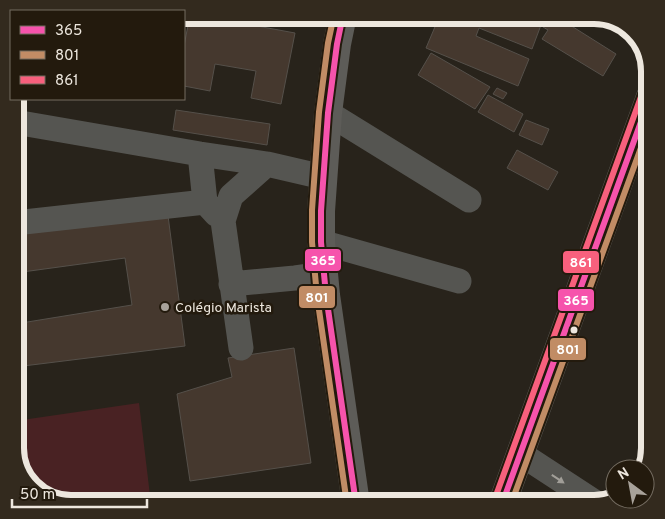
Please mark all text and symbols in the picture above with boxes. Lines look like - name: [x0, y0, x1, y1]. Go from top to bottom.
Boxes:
- legend: [10, 10, 185, 100]
- text: 365: [55, 22, 82, 41]
- text: 801: [55, 47, 79, 66]
- text: 861: [55, 72, 79, 91]
- line badge: 365: [304, 248, 342, 272]
- line badge: 861: [562, 250, 600, 274]
- text: 365: [310, 253, 336, 270]
- text: 861: [569, 255, 593, 272]
- line badge: 801: [298, 285, 336, 309]
- line badge: 365: [557, 288, 595, 312]
- text: 801: [305, 290, 329, 307]
- text: 365: [563, 293, 589, 310]
- place label: Colégio Marista: [175, 300, 272, 317]
- marker: Colégio Marista: [159, 301, 171, 313]
- unlabelled marker: [569, 325, 579, 335]
- line badge: 801: [549, 337, 587, 361]
- text: 801: [556, 342, 580, 359]
- north arrow: [605, 459, 655, 509]
- text: N: [615, 464, 633, 484]
- one-way arrow: [552, 474, 565, 483]
- scale bar: [12, 476, 148, 508]
- text: 50 m: [20, 486, 55, 505]

